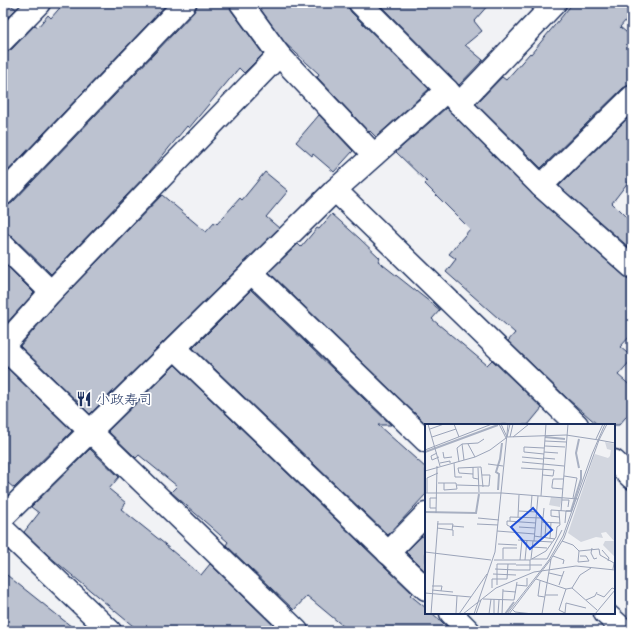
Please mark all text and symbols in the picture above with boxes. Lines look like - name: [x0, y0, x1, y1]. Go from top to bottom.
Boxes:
- restaurant icon: 小政寿司: [75, 390, 93, 408]
- place label: 小政寿司: [96, 390, 152, 408]
- inset map: [425, 424, 615, 614]

